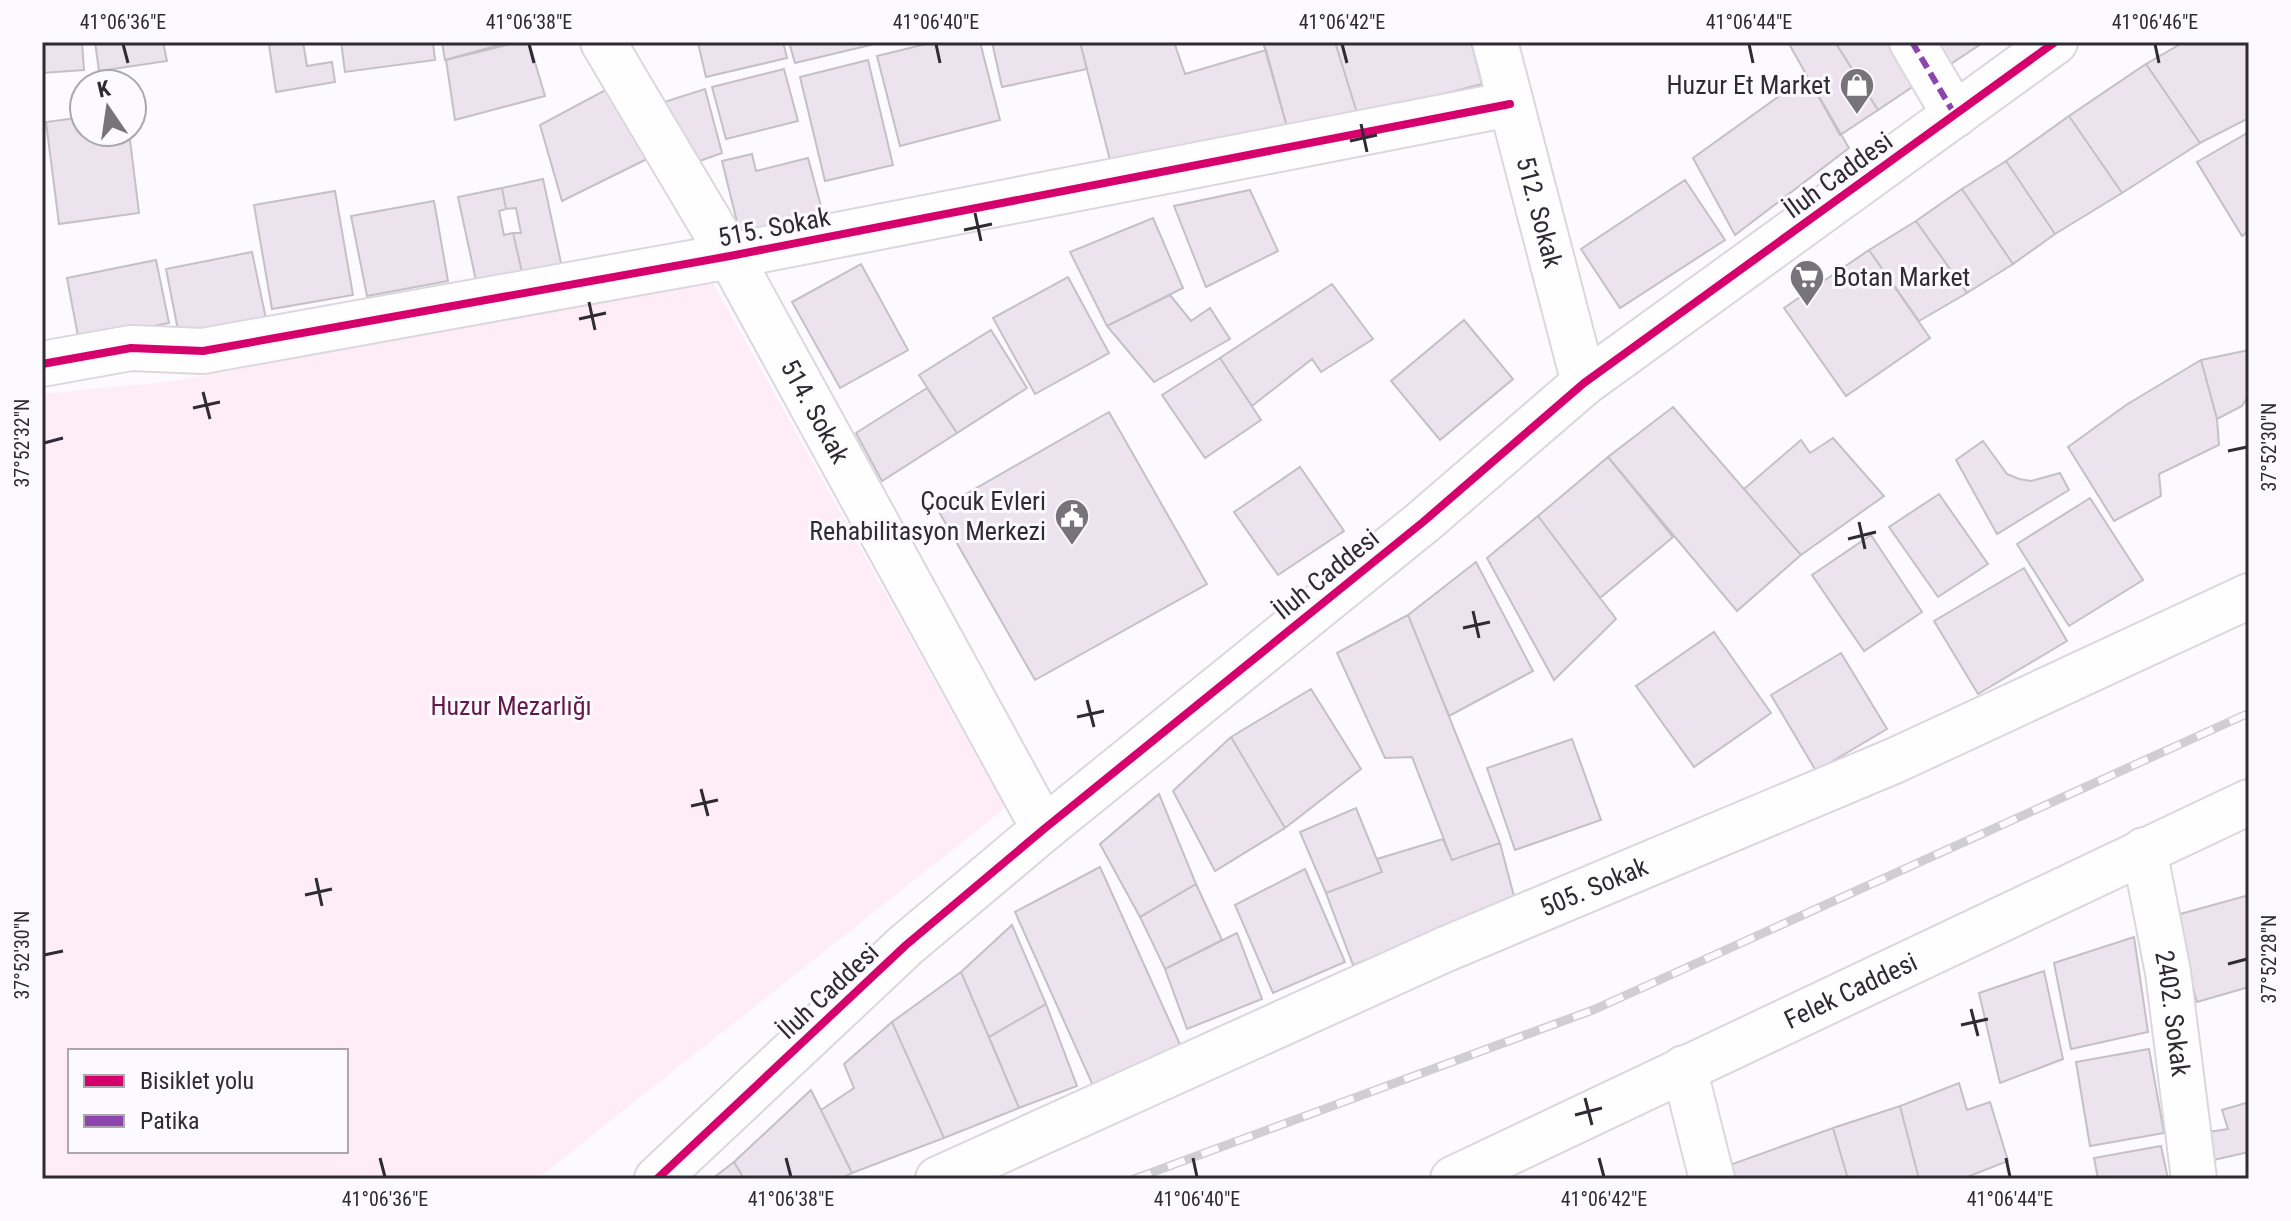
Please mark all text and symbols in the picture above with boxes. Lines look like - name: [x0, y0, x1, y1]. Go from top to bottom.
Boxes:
- text: 41°06'36"E: [80, 10, 166, 34]
- text: 41°06'38"E: [486, 10, 572, 34]
- text: 41°06'40"E: [893, 10, 979, 34]
- text: 41°06'42"E: [1299, 10, 1385, 34]
- text: 41°06'44"E: [1706, 10, 1792, 34]
- text: 41°06'46"E: [2112, 10, 2198, 34]
- shop icon: Huzur Et Market: [1838, 66, 1876, 116]
- north arrow: [68, 68, 148, 148]
- place label: Huzur Et Market: [1666, 70, 1831, 100]
- text: K: [95, 75, 113, 103]
- street label: İluh Caddesi: [1778, 126, 1898, 224]
- street label: 512. Sokak: [1511, 153, 1568, 271]
- street label: 515. Sokak: [715, 201, 833, 253]
- supermarket icon: Botan Market: [1788, 258, 1826, 308]
- place label: Botan Market: [1833, 262, 1970, 292]
- street label: 514. Sokak: [775, 354, 856, 469]
- text: 37°52'32"N: [10, 398, 34, 488]
- text: 37°52'30"N: [2257, 402, 2281, 492]
- place label: Çocuk Evleri Rehabilitasyon Merkezi: [809, 486, 1046, 546]
- public building icon: Çocuk Evleri Rehabilitasyon Merkezi: [1053, 497, 1091, 547]
- street label: İluh Caddesi: [1267, 523, 1385, 625]
- park label: Huzur Mezarlığı: [430, 691, 592, 721]
- street label: 505. Sokak: [1536, 851, 1652, 923]
- text: 37°52'30"N: [10, 910, 34, 1000]
- text: 37°52'28"N: [2257, 914, 2281, 1004]
- street label: İluh Caddesi: [771, 937, 885, 1045]
- street label: Felek Caddesi: [1779, 946, 1922, 1035]
- street label: 2402. Sokak: [2149, 948, 2196, 1078]
- legend: [68, 1049, 348, 1153]
- text: Bisiklet yolu: [140, 1067, 254, 1095]
- text: Patika: [140, 1107, 200, 1135]
- text: 41°06'36"E: [342, 1187, 428, 1211]
- text: 41°06'38"E: [748, 1187, 834, 1211]
- text: 41°06'40"E: [1154, 1187, 1240, 1211]
- text: 41°06'42"E: [1561, 1187, 1647, 1211]
- text: 41°06'44"E: [1967, 1187, 2053, 1211]

